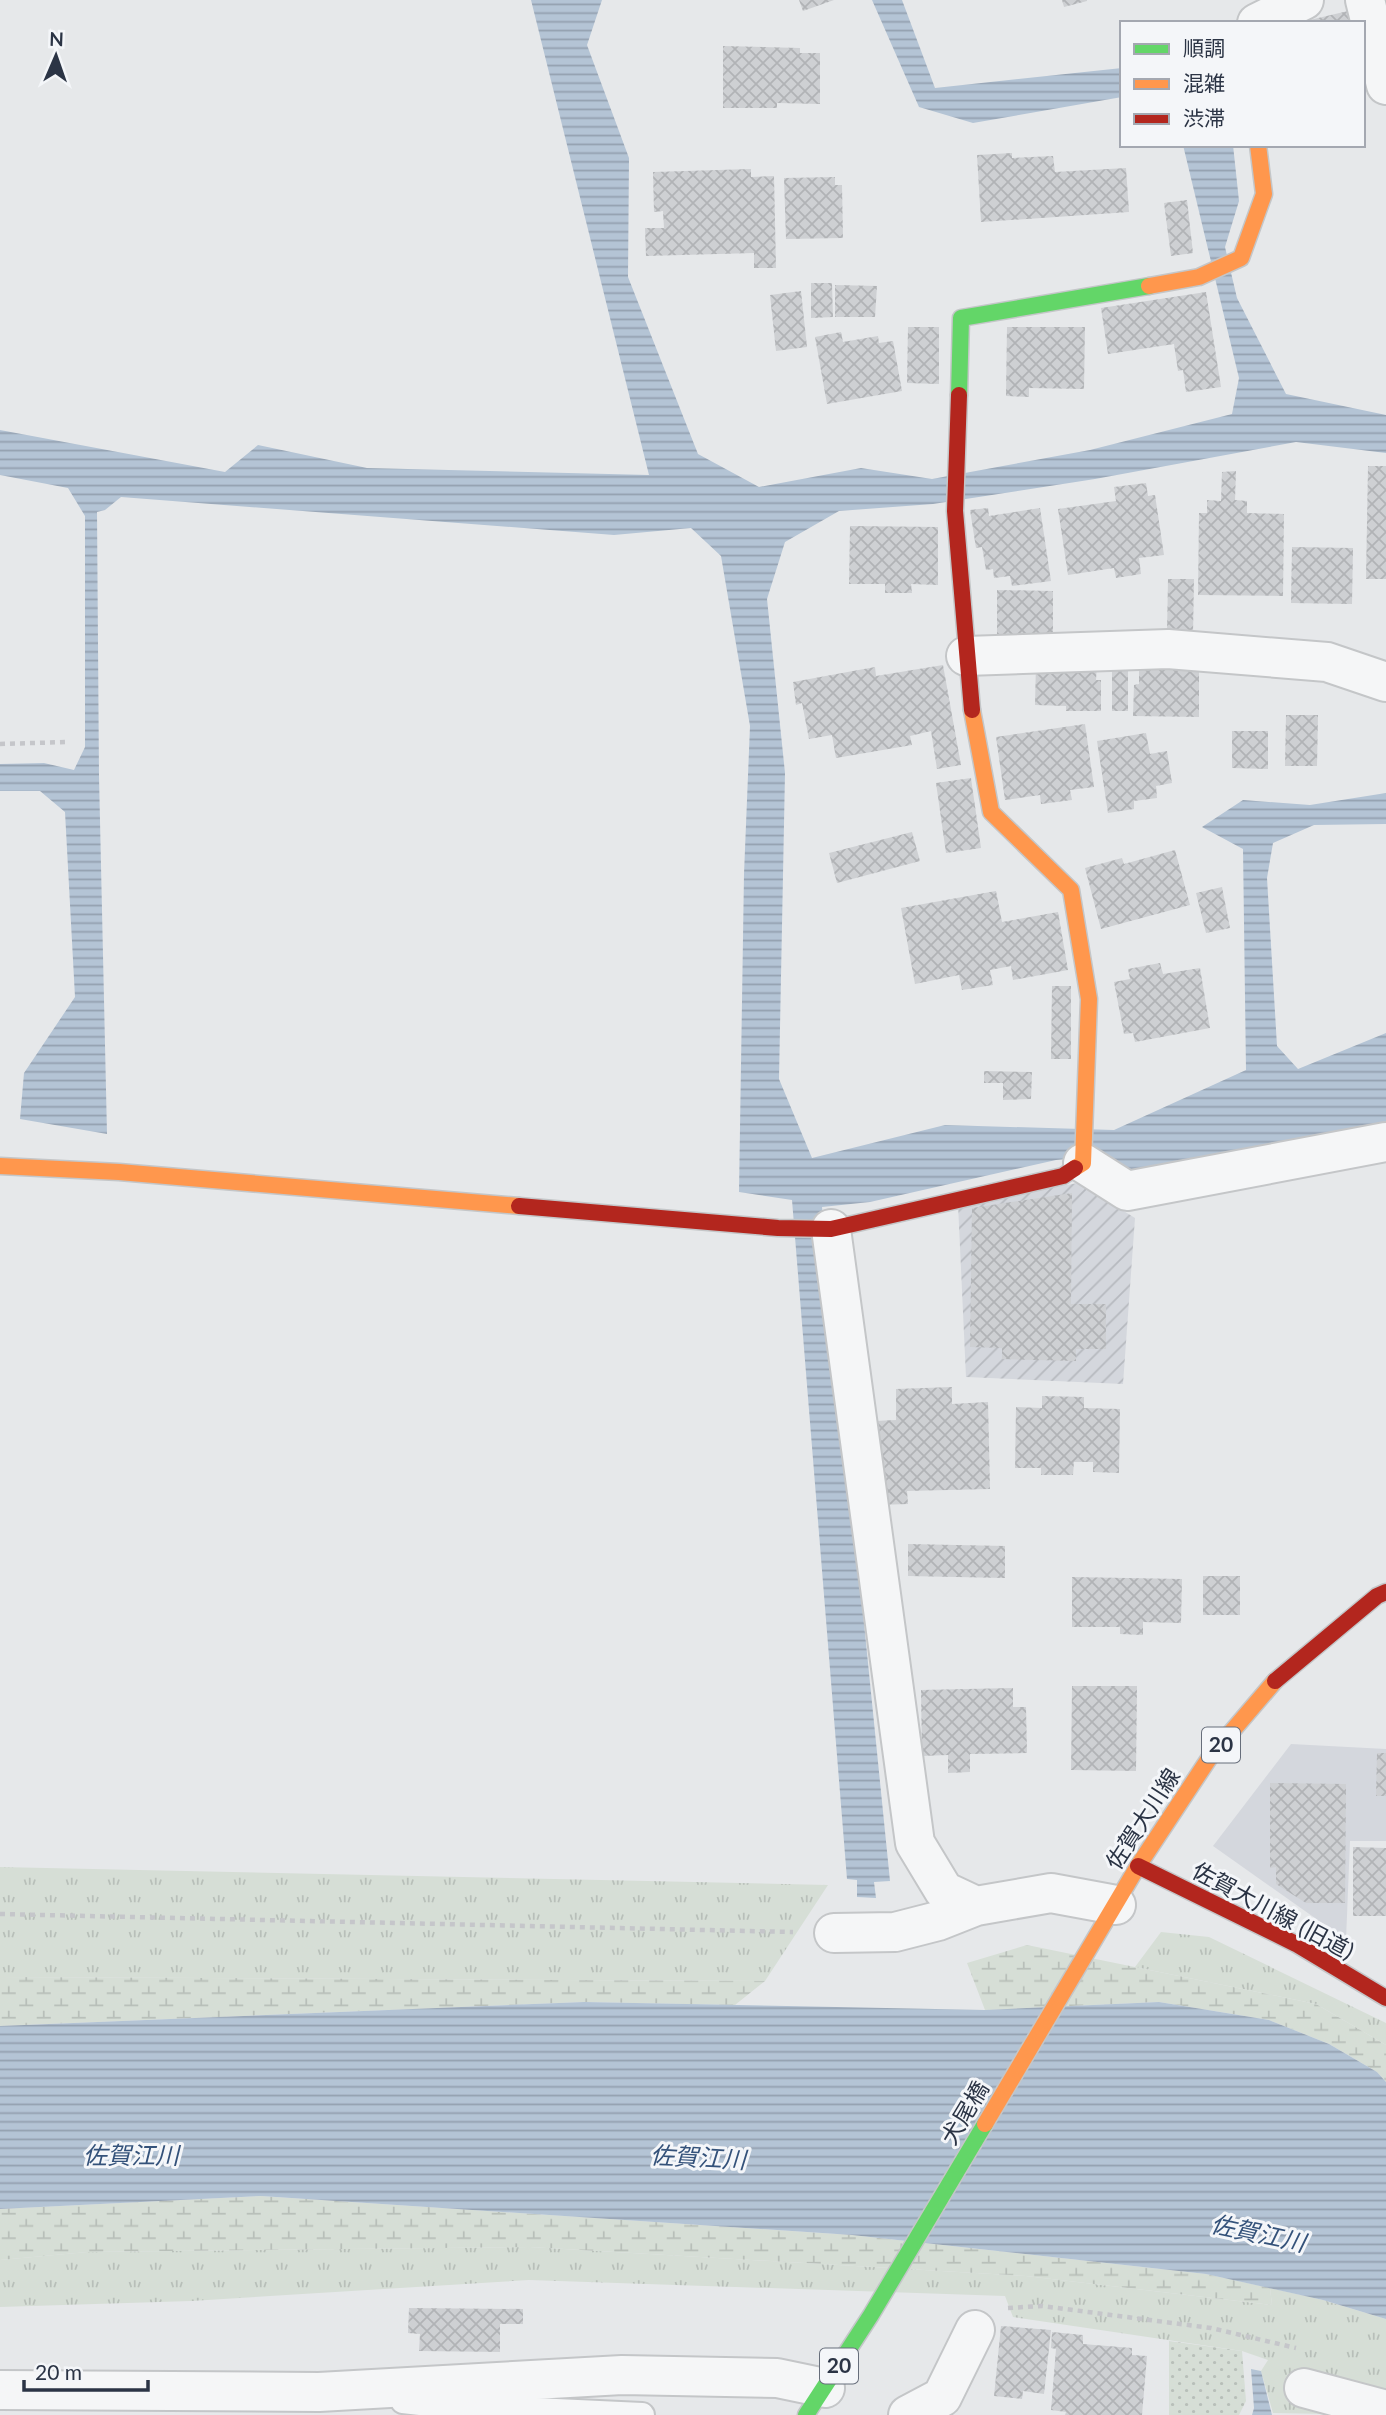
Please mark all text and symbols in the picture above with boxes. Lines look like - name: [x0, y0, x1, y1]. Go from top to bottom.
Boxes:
- north arrow: [21, 21, 91, 91]
- legend: [1120, 21, 1365, 147]
- text: N: [49, 27, 64, 50]
- text: 順調: [1183, 35, 1225, 60]
- text: 混雑: [1183, 70, 1225, 95]
- text: 渋滞: [1183, 105, 1225, 130]
- road number: 20: [1202, 1728, 1240, 1762]
- street label: 佐賀大川線: [1099, 1763, 1185, 1874]
- street label: 佐賀大川線 (旧道): [1188, 1856, 1359, 1965]
- street label: 犬尾橋: [934, 2076, 994, 2149]
- water label: 佐賀江川: [83, 2140, 182, 2169]
- water label: 佐賀江川: [649, 2140, 750, 2174]
- water label: 佐賀江川: [1208, 2208, 1311, 2257]
- scale bar: [24, 2348, 149, 2392]
- road number: 20: [820, 2348, 858, 2384]
- text: 20 m: [35, 2359, 82, 2384]

